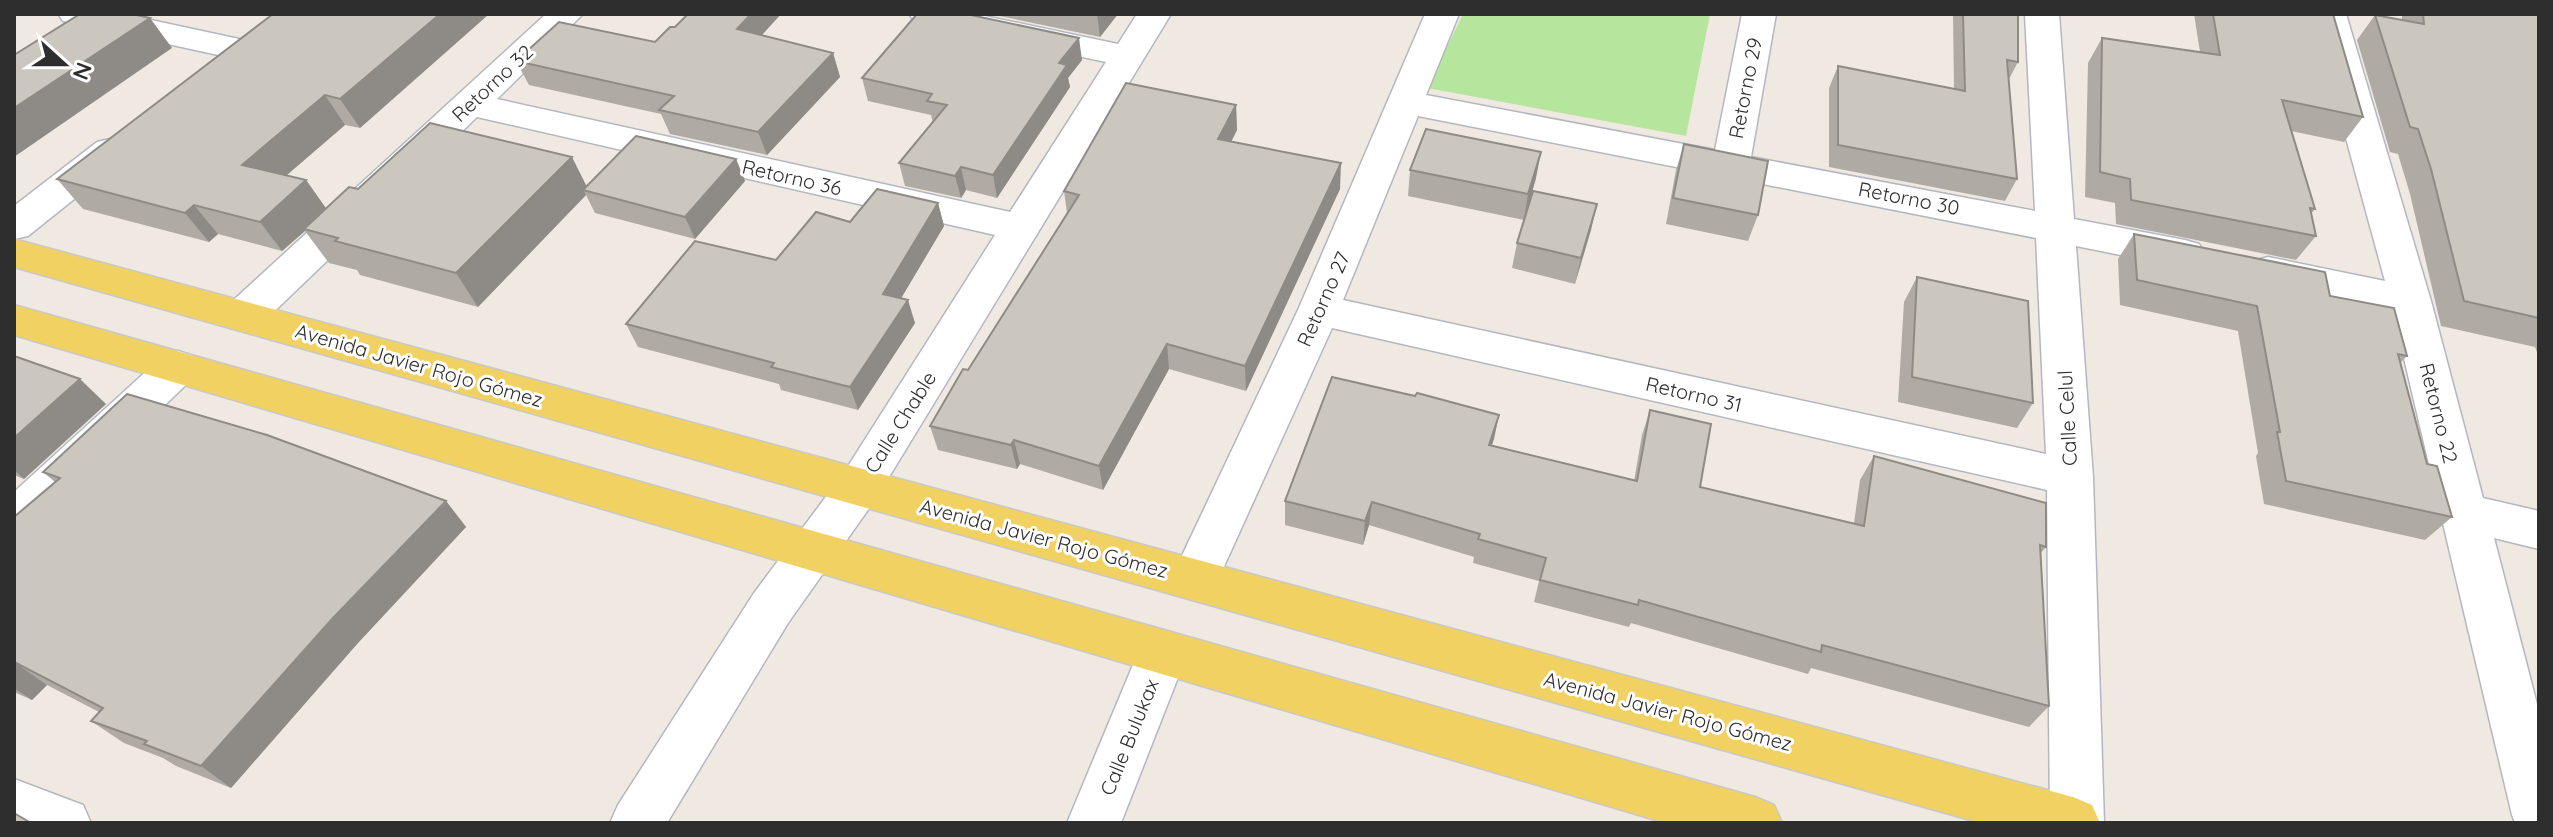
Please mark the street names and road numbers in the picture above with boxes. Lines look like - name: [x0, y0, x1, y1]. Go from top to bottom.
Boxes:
- street label: Retorno 29: [1723, 35, 1767, 141]
- street label: Retorno 32: [446, 39, 538, 127]
- street label: Retorno 36: [740, 153, 844, 201]
- street label: Retorno 30: [1856, 176, 1962, 220]
- street label: Retorno 27: [1291, 248, 1355, 350]
- street label: Avenida Javier Rojo Gómez: [293, 318, 545, 412]
- street label: Retorno 22: [2414, 360, 2464, 466]
- street label: Calle Chable: [859, 366, 941, 478]
- street label: Calle Celul: [2052, 370, 2082, 466]
- street label: Retorno 31: [1643, 371, 1745, 417]
- street label: Avenida Javier Rojo Gómez: [917, 493, 1171, 583]
- street label: Avenida Javier Rojo Gómez: [1541, 666, 1795, 756]
- street label: Calle Bulukax: [1094, 675, 1164, 799]

